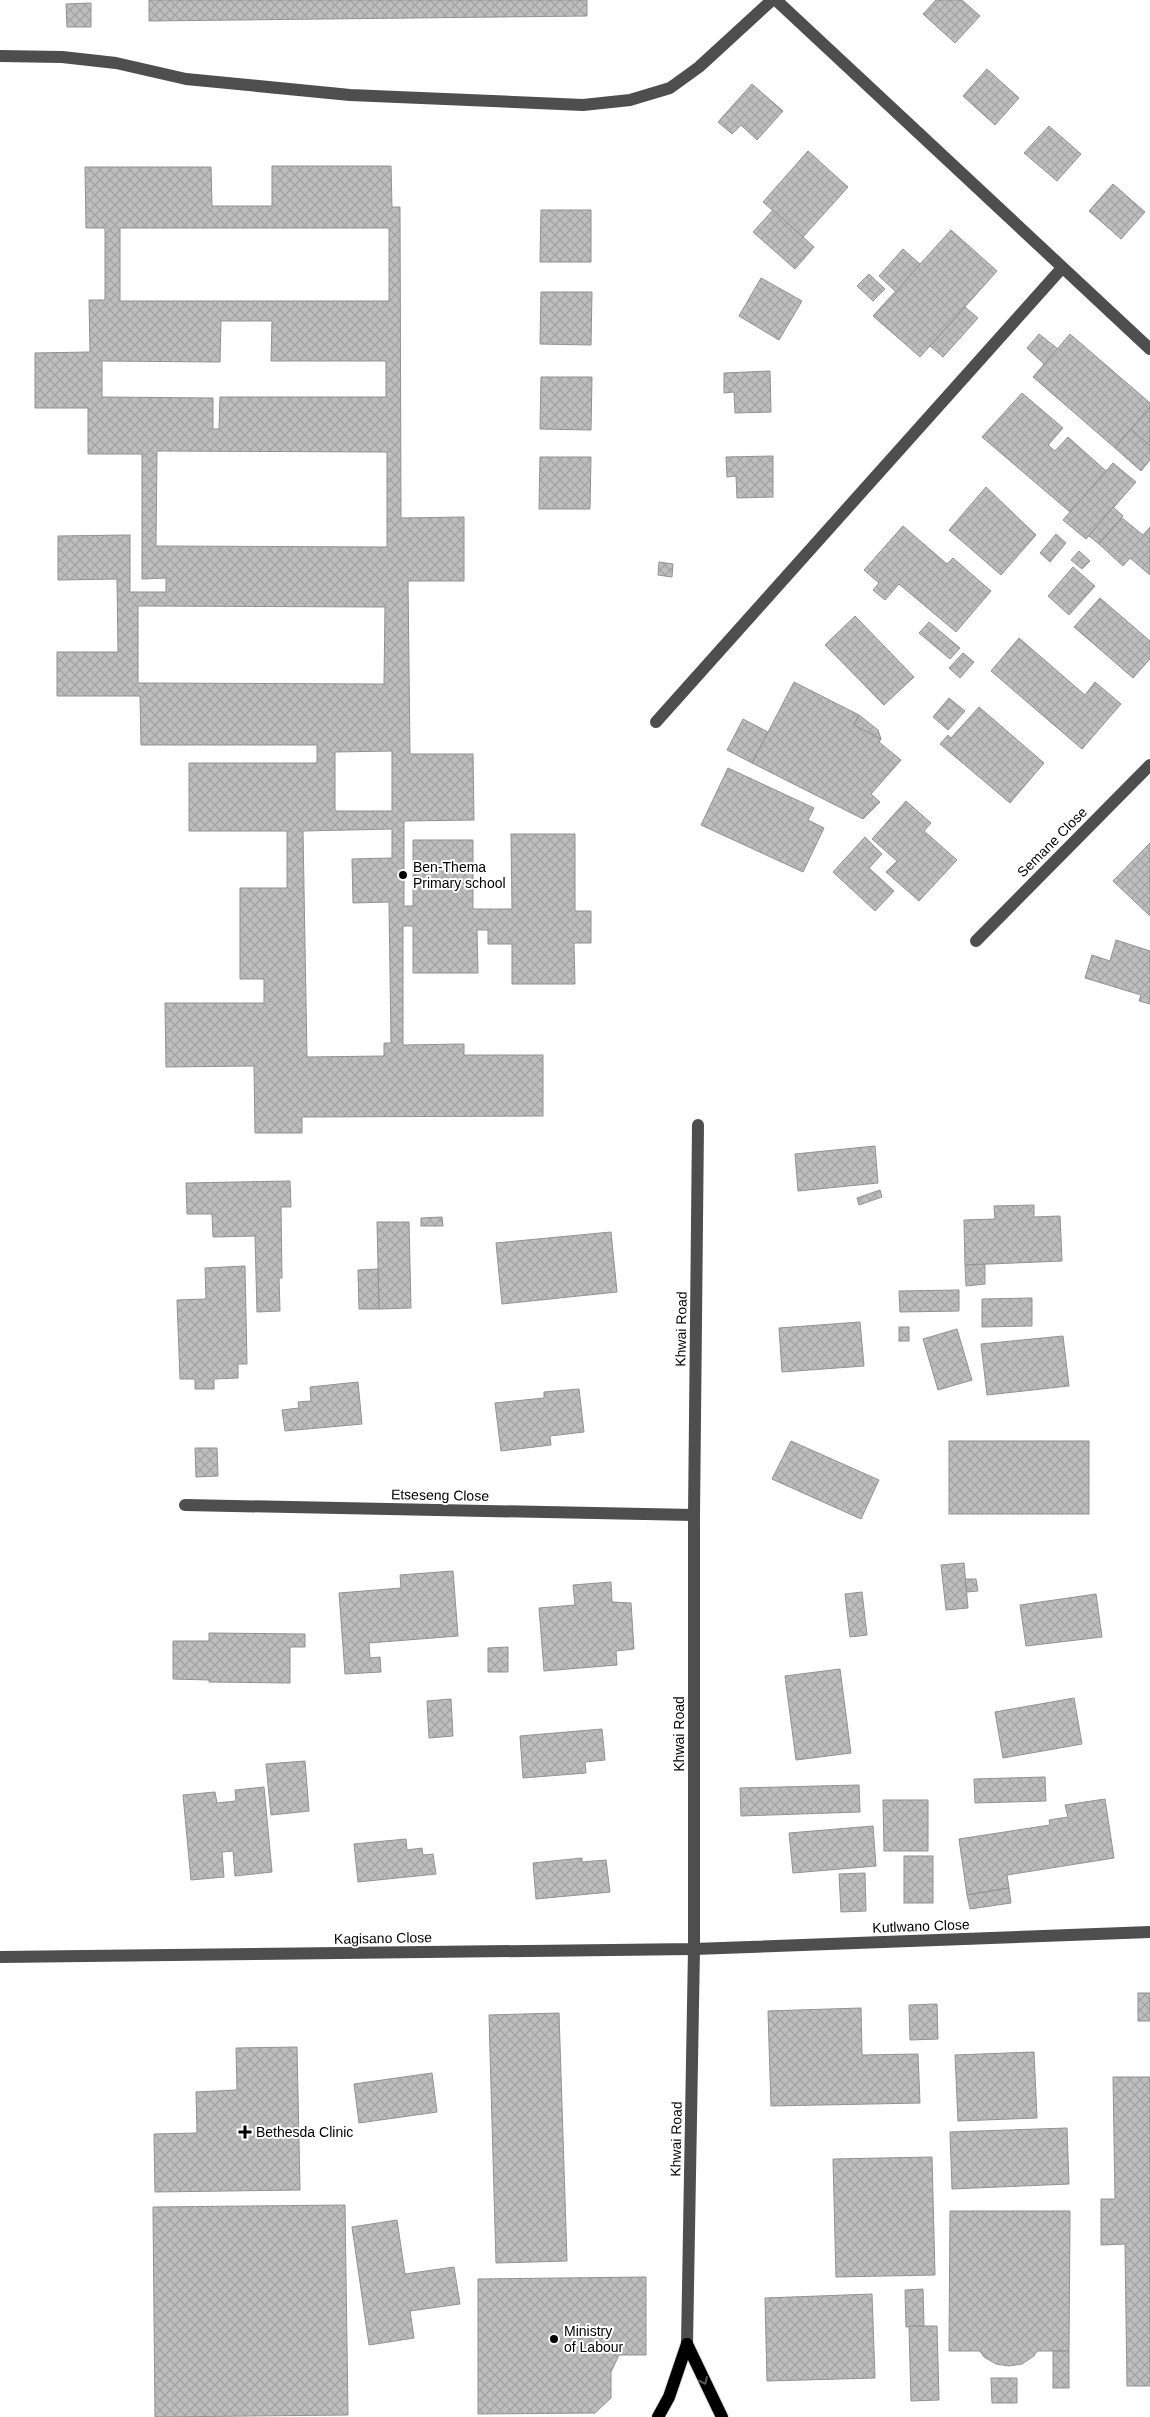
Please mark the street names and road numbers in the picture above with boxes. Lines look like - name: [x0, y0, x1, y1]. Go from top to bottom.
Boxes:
- street label: Semane Close: [1014, 804, 1090, 880]
- street label: Khwai Road: [672, 1291, 690, 1367]
- street label: Etseseng Close: [391, 1486, 489, 1504]
- street label: Khwai Road: [671, 1696, 687, 1772]
- street label: Kutlwano Close: [872, 1916, 970, 1936]
- street label: Kagisano Close: [334, 1929, 432, 1947]
- street label: Khwai Road: [667, 2101, 685, 2177]

